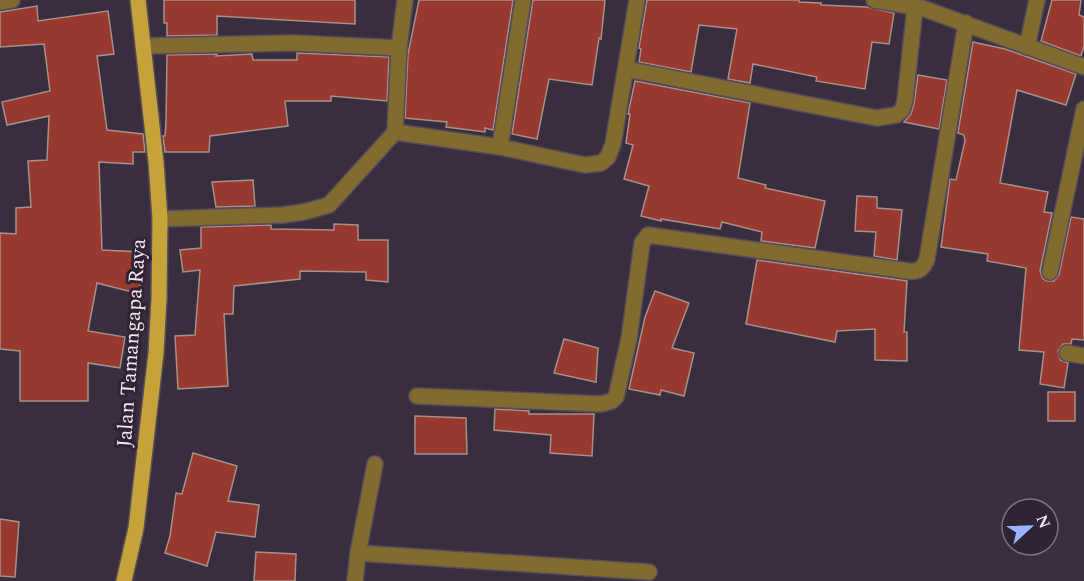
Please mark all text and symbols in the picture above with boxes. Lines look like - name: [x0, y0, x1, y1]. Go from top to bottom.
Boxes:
- street label: Jalan Tamangapa Raya: [109, 237, 155, 449]
- north arrow: [1000, 497, 1060, 557]
- text: N: [1029, 511, 1057, 532]

